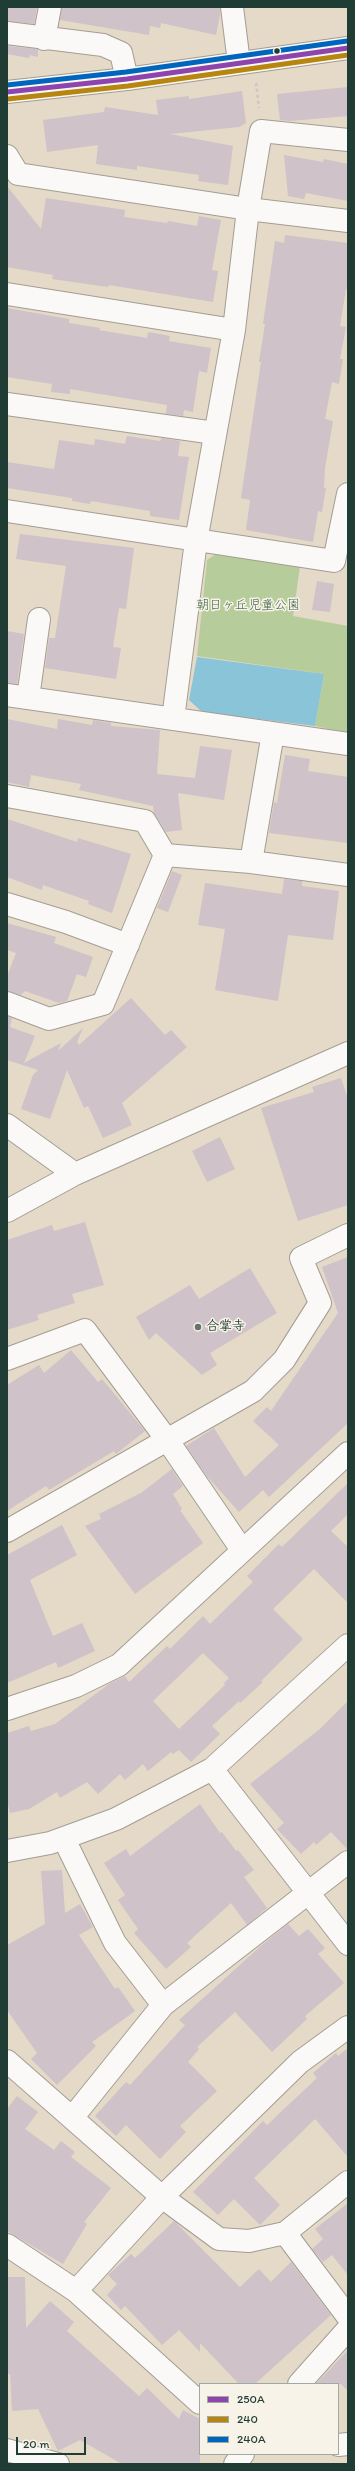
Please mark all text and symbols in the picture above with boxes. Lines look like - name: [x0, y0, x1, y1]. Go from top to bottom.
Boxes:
- unlabelled marker: [272, 46, 282, 56]
- park label: 朝日ヶ丘児童公園: [196, 598, 300, 614]
- place label: 合掌寺: [206, 1319, 245, 1335]
- marker: 合掌寺: [193, 1322, 203, 1332]
- legend: [199, 2383, 339, 2455]
- text: 250A: [237, 2392, 265, 2406]
- text: 240: [237, 2412, 258, 2426]
- scale bar: [18, 2429, 88, 2455]
- text: 240A: [237, 2432, 266, 2446]
- text: 20 m: [23, 2437, 50, 2451]

